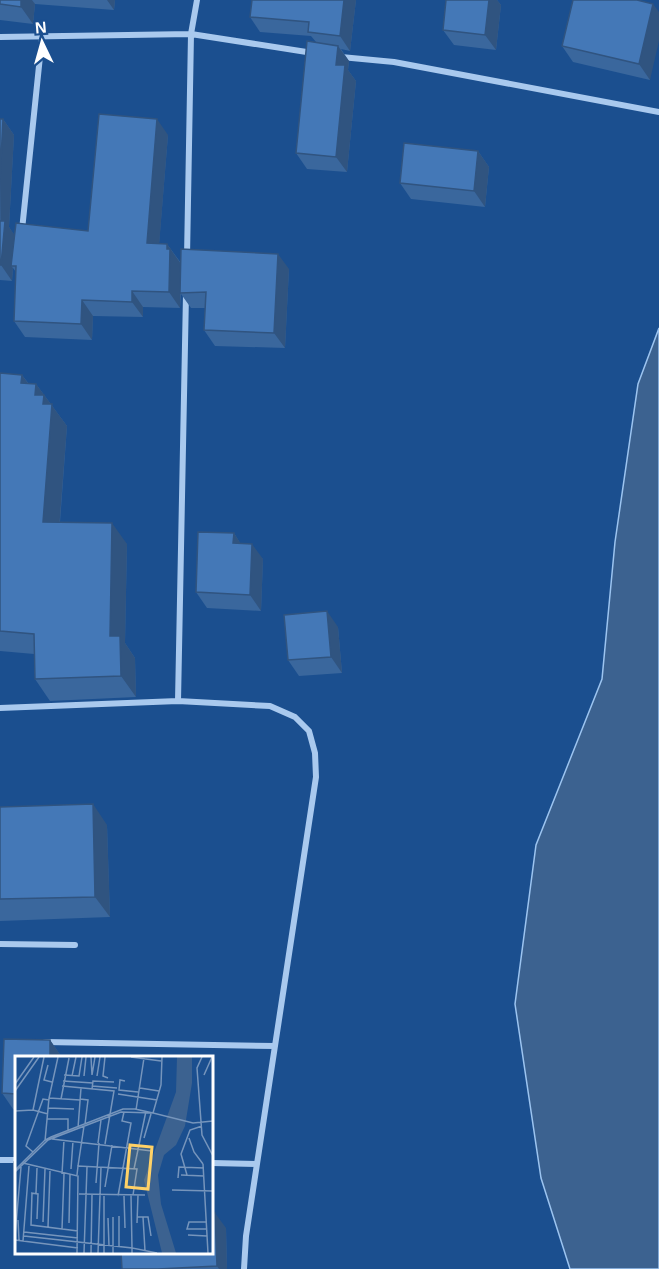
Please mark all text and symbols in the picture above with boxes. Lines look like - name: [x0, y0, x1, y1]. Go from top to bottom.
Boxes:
- north arrow: [12, 12, 72, 72]
- text: N: [34, 19, 47, 37]
- inset map: [15, 1056, 213, 1254]

